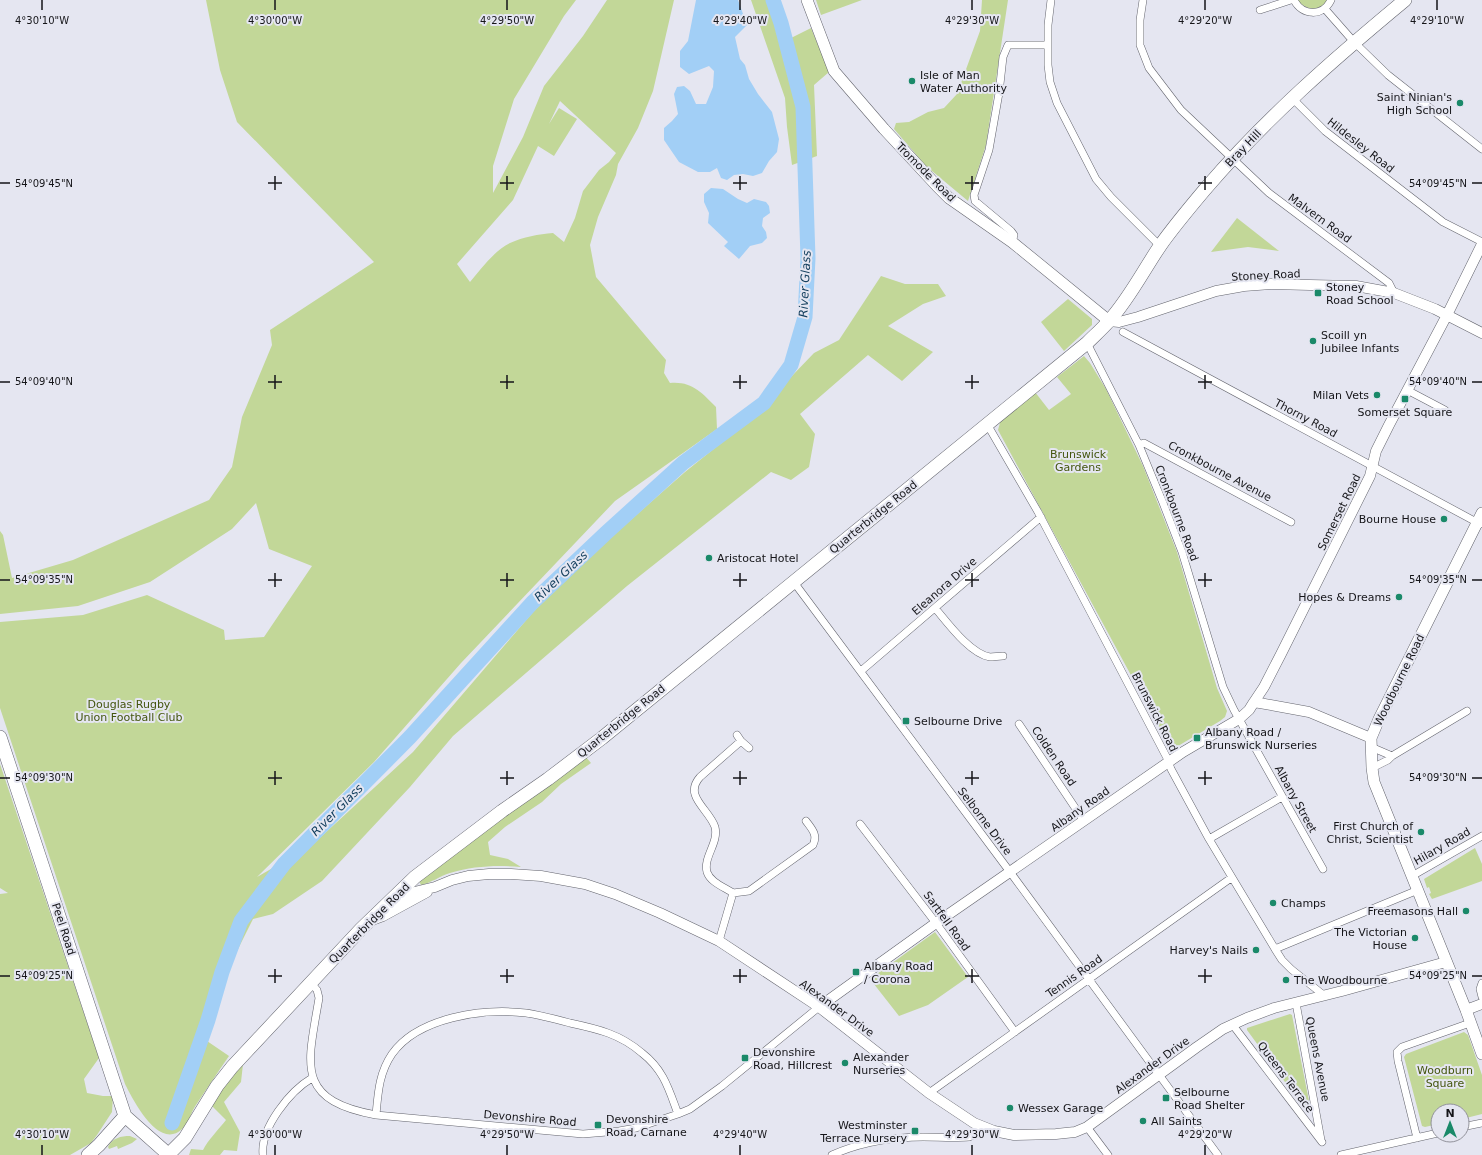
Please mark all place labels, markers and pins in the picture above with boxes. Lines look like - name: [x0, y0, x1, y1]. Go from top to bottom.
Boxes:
- place label: Isle of Man Water Authority: [920, 69, 1007, 95]
- marker: Isle of Man Water Authority: [907, 76, 917, 86]
- place label: Saint Ninian's High School: [1377, 91, 1452, 117]
- marker: Saint Ninian's High School: [1455, 98, 1465, 108]
- place label: Stoney Road School: [1326, 281, 1394, 307]
- marker: Stoney Road School: [1313, 288, 1323, 298]
- place label: Scoill yn Jubilee Infants: [1320, 329, 1399, 355]
- marker: Scoill yn Jubilee Infants: [1308, 336, 1318, 346]
- place label: Milan Vets: [1313, 389, 1369, 402]
- marker: Milan Vets: [1372, 390, 1382, 400]
- marker: Somerset Square: [1400, 394, 1410, 404]
- place label: Somerset Square: [1358, 406, 1453, 419]
- place label: Bourne House: [1359, 513, 1436, 526]
- marker: Bourne House: [1439, 514, 1449, 524]
- place label: Aristocat Hotel: [717, 552, 799, 565]
- marker: Aristocat Hotel: [704, 553, 714, 563]
- place label: Hopes & Dreams: [1298, 591, 1391, 604]
- marker: Hopes & Dreams: [1394, 592, 1404, 602]
- place label: Selbourne Drive: [914, 715, 1003, 728]
- marker: Selbourne Drive: [901, 716, 911, 726]
- place label: Albany Road / Brunswick Nurseries: [1205, 726, 1317, 752]
- marker: Albany Road / Brunswick Nurseries: [1192, 733, 1202, 743]
- place label: First Church of Christ, Scientist: [1326, 820, 1414, 846]
- marker: First Church of Christ, Scientist: [1416, 827, 1426, 837]
- place label: Champs: [1281, 897, 1326, 910]
- marker: Champs: [1268, 898, 1278, 908]
- place label: Freemasons Hall: [1367, 905, 1458, 918]
- marker: Freemasons Hall: [1461, 906, 1471, 916]
- place label: The Victorian House: [1333, 926, 1407, 952]
- marker: The Victorian House: [1410, 933, 1420, 943]
- place label: Harvey's Nails: [1170, 944, 1248, 957]
- marker: Harvey's Nails: [1251, 945, 1261, 955]
- place label: Albany Road / Corona: [864, 960, 933, 986]
- marker: Albany Road / Corona: [851, 967, 861, 977]
- place label: The Woodbourne: [1293, 974, 1388, 987]
- marker: The Woodbourne: [1281, 975, 1291, 985]
- place label: Devonshire Road, Hillcrest: [753, 1046, 833, 1072]
- place label: Alexander Nurseries: [853, 1051, 909, 1077]
- marker: Devonshire Road, Hillcrest: [740, 1053, 750, 1063]
- marker: Alexander Nurseries: [840, 1058, 850, 1068]
- place label: Selbourne Road Shelter: [1174, 1086, 1245, 1112]
- marker: Selbourne Road Shelter: [1161, 1093, 1171, 1103]
- place label: Wessex Garage: [1018, 1102, 1104, 1115]
- marker: Wessex Garage: [1005, 1103, 1015, 1113]
- place label: Devonshire Road, Carnane: [606, 1113, 687, 1139]
- place label: All Saints: [1151, 1115, 1202, 1128]
- marker: All Saints: [1138, 1116, 1148, 1126]
- place label: Westminster Terrace Nursery: [819, 1119, 907, 1145]
- marker: Devonshire Road, Carnane: [593, 1120, 603, 1130]
- marker: Westminster Terrace Nursery: [910, 1126, 920, 1136]

